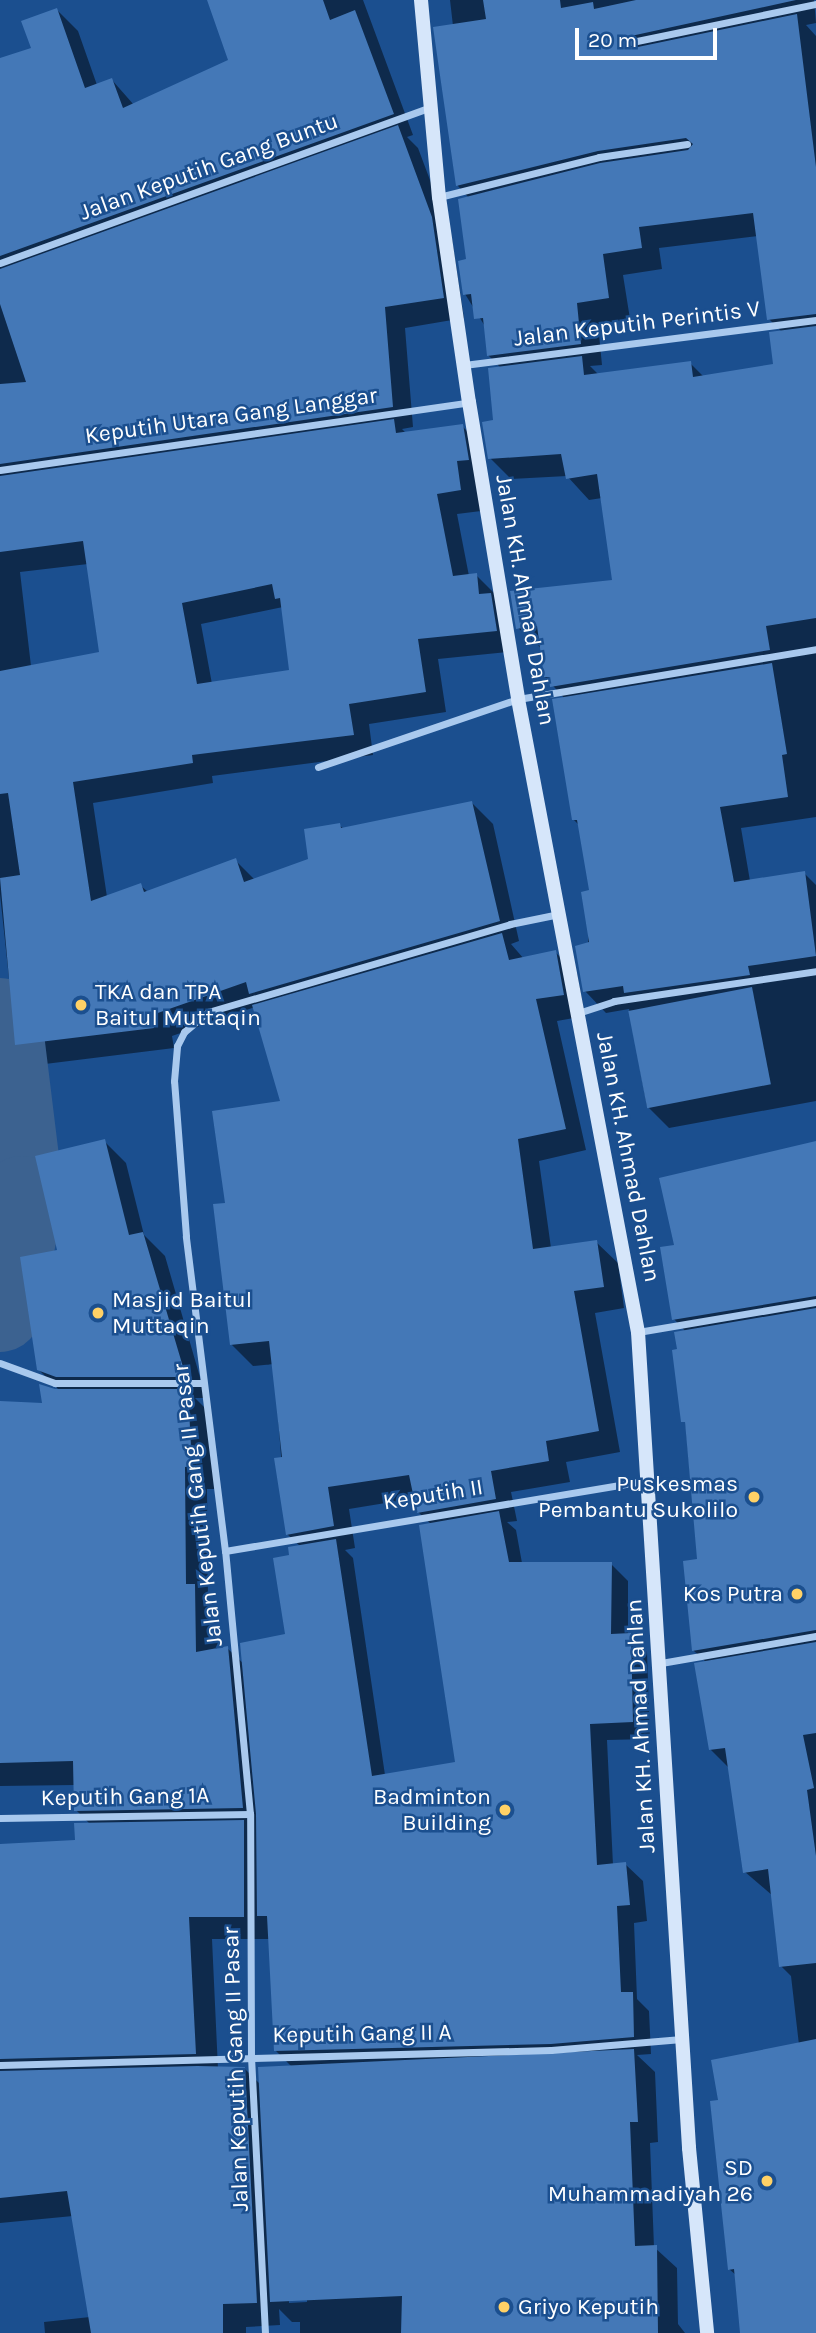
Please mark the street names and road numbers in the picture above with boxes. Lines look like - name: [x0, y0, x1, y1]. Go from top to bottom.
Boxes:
- street label: Jalan Keputih Gang Buntu: [76, 107, 342, 227]
- street label: Jalan Keputih Perintis V: [512, 295, 762, 353]
- street label: Keputih Utara Gang Langgar: [83, 382, 379, 450]
- street label: Jalan KH. Ahmad Dahlan: [489, 472, 561, 728]
- street label: Jalan KH. Ahmad Dahlan: [590, 1030, 666, 1284]
- street label: Jalan Keputih Gang II Pasar: [167, 1362, 229, 1648]
- street label: Keputih II: [381, 1473, 485, 1517]
- street label: Jalan KH. Ahmad Dahlan: [621, 1598, 661, 1854]
- street label: Keputih Gang 1A: [40, 1782, 210, 1812]
- street label: Jalan Keputih Gang II Pasar: [217, 1926, 255, 2212]
- street label: Keputih Gang II A: [272, 2019, 452, 2049]

